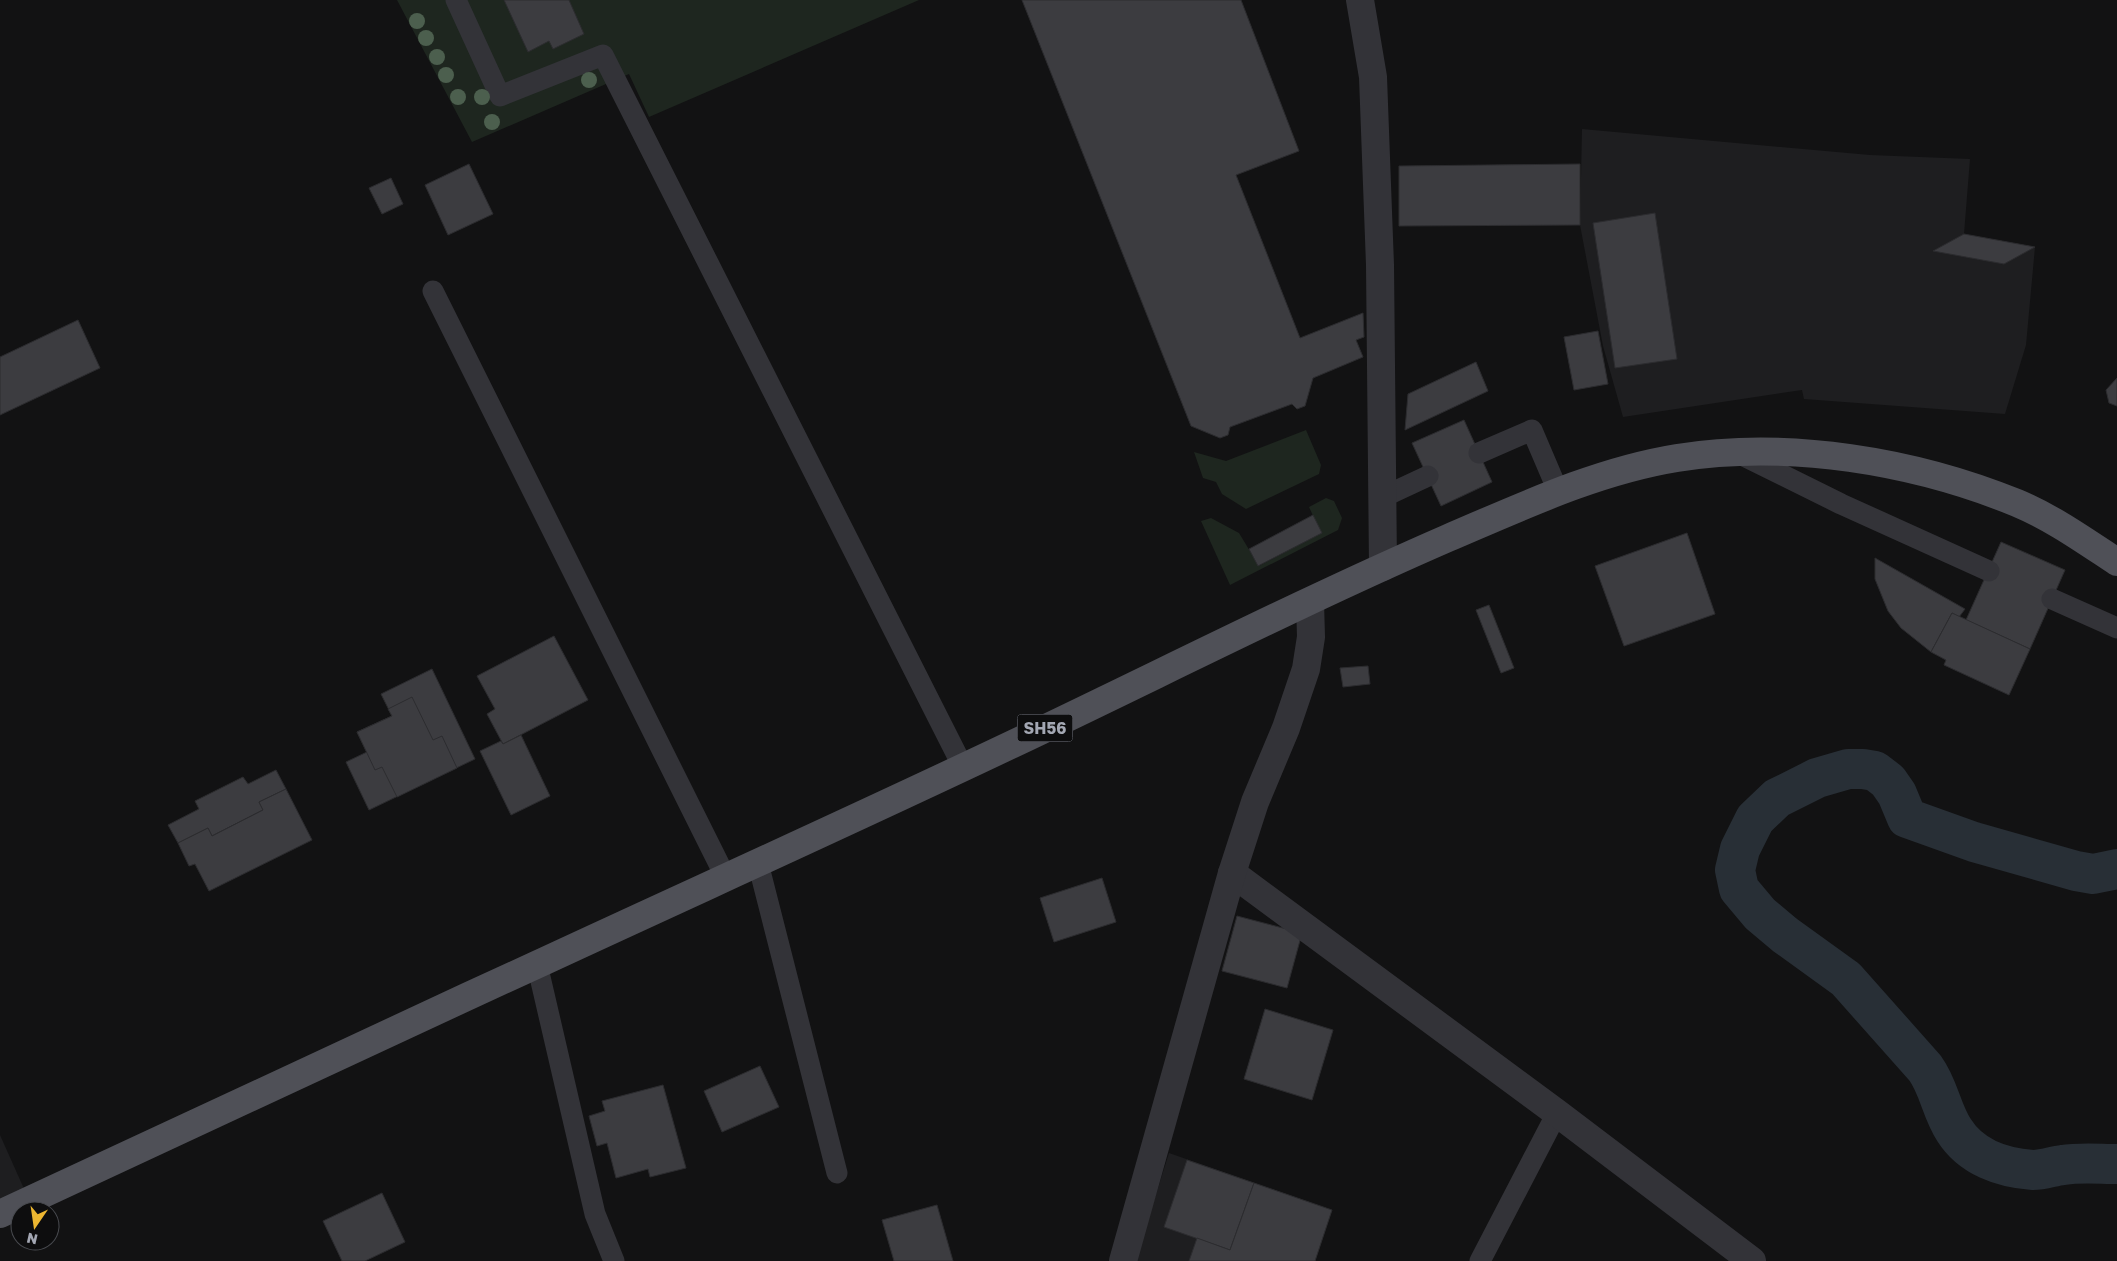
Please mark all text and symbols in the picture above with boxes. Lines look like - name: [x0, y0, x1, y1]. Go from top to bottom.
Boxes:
- road number: SH56: [1018, 714, 1072, 741]
- north arrow: [10, 1201, 60, 1251]
- text: N: [25, 1230, 39, 1249]

